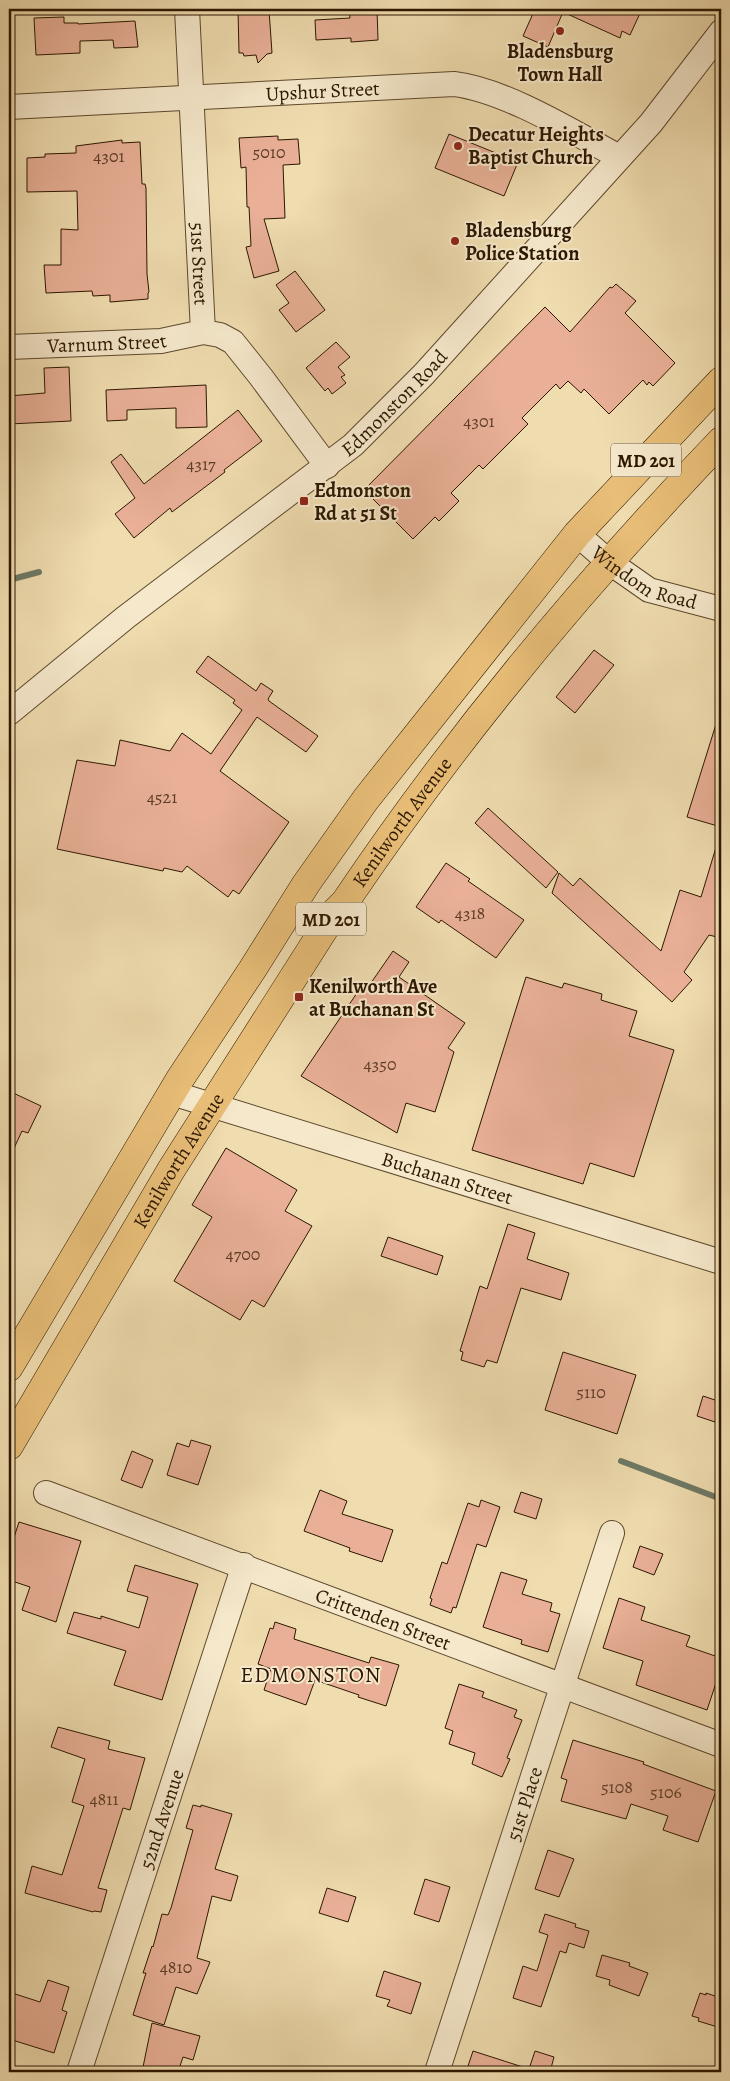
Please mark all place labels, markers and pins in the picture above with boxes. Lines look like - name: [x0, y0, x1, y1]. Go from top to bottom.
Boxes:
- marker: Bladensburg Town Hall: [554, 25, 566, 37]
- place label: Bladensburg Town Hall: [507, 38, 614, 88]
- place label: Decatur Heights Baptist Church: [468, 121, 604, 171]
- marker: Decatur Heights Baptist Church: [452, 140, 464, 152]
- place label: Bladensburg Police Station: [465, 217, 579, 267]
- marker: Bladensburg Police Station: [449, 235, 461, 247]
- place label: Edmonston Rd at 51 St: [314, 477, 411, 527]
- marker: Edmonston Rd at 51 St: [298, 495, 310, 507]
- place label: Kenilworth Ave at Buchanan St: [309, 973, 437, 1023]
- marker: Kenilworth Ave at Buchanan St: [293, 991, 305, 1003]

